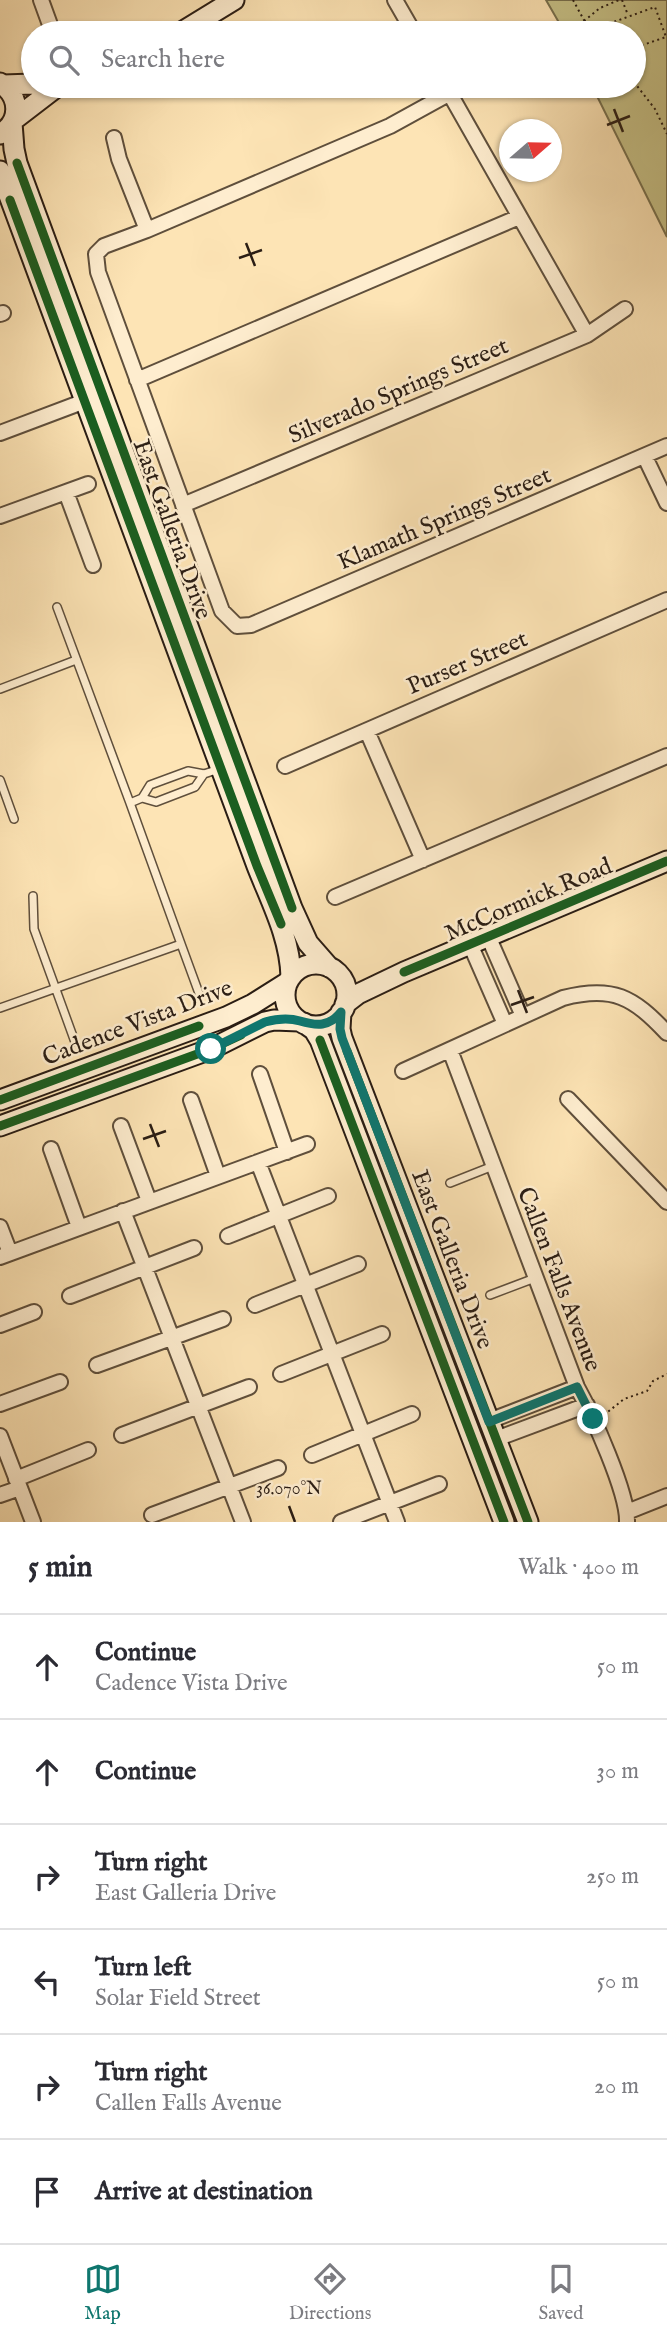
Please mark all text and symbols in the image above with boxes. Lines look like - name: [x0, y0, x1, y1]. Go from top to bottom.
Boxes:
- search box: [21, 21, 646, 98]
- icon: search: [45, 41, 83, 79]
- text: Search here: [101, 43, 225, 76]
- north arrow: [499, 119, 562, 182]
- street label: Silverado Springs Street: [284, 331, 513, 452]
- street label: East Galleria Drive: [125, 435, 219, 624]
- street label: Klamath Springs Street: [333, 460, 556, 578]
- street label: Purser Street: [402, 624, 533, 703]
- street label: McCormick Road: [440, 851, 617, 950]
- street label: Cadence Vista Drive: [38, 973, 237, 1074]
- route start: [195, 1033, 226, 1064]
- street label: East Galleria Drive: [403, 1166, 500, 1353]
- street label: Callen Falls Avenue: [509, 1183, 608, 1376]
- route end: [577, 1403, 608, 1434]
- text: 36.070°N: [256, 1478, 322, 1501]
- text: 5 min: [28, 1549, 93, 1587]
- text: Walk · 400 m: [518, 1553, 639, 1582]
- text: Continue: [95, 1636, 196, 1669]
- icon: ahead: [28, 1648, 66, 1686]
- text: 50 m: [597, 1652, 639, 1681]
- text: Cadence Vista Drive: [95, 1669, 288, 1698]
- icon: ahead: [28, 1753, 66, 1791]
- text: Continue: [95, 1755, 196, 1788]
- text: 30 m: [596, 1757, 639, 1786]
- text: Turn right: [95, 1846, 208, 1879]
- icon: right: [28, 1858, 66, 1896]
- text: 250 m: [586, 1862, 639, 1891]
- text: East Galleria Drive: [95, 1879, 276, 1908]
- text: Turn left: [95, 1951, 192, 1984]
- icon: left: [28, 1963, 66, 2001]
- text: 50 m: [597, 1967, 639, 1996]
- text: Solar Field Street: [95, 1984, 261, 2013]
- text: Turn right: [95, 2056, 208, 2089]
- icon: right: [28, 2068, 66, 2106]
- text: 20 m: [594, 2072, 639, 2101]
- text: Callen Falls Avenue: [95, 2089, 282, 2118]
- icon: arrive: [28, 2173, 66, 2211]
- text: Arrive at destination: [95, 2175, 313, 2208]
- tab: Map: [84, 2260, 122, 2326]
- tab: Directions: [289, 2260, 371, 2326]
- tab: Saved: [538, 2260, 583, 2326]

